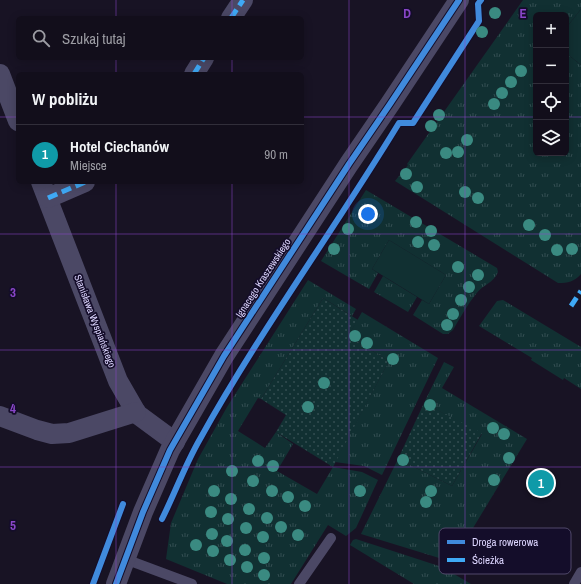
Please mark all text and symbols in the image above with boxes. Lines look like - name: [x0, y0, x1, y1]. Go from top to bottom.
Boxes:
- text: D: [403, 5, 411, 22]
- text: E: [519, 5, 527, 22]
- map controls: [533, 12, 569, 156]
- button: +: [533, 12, 569, 48]
- search box: [16, 16, 304, 60]
- icon: search: [30, 27, 52, 49]
- text: Szukaj tutaj: [62, 28, 126, 49]
- button: −: [533, 48, 569, 84]
- button: locate: [533, 84, 569, 120]
- text: W pobliżu: [32, 87, 98, 110]
- button: layers: [533, 120, 569, 156]
- text: Hotel Ciechanów: [70, 136, 169, 157]
- text: 1: [42, 146, 48, 163]
- text: 90 m: [264, 146, 288, 163]
- text: Miejsce: [70, 157, 107, 174]
- your location: [358, 204, 378, 224]
- street label: Ignacego Kraszewskiego: [233, 236, 294, 320]
- street label: Stanisława Wyspiańskiego: [71, 273, 119, 370]
- text: 3: [10, 284, 16, 301]
- text: 4: [10, 400, 16, 417]
- pin: 1: [528, 468, 554, 498]
- text: 5: [10, 517, 16, 534]
- legend: [439, 528, 571, 574]
- text: Droga rowerowa: [472, 535, 538, 549]
- text: Ścieżka: [472, 553, 504, 567]

